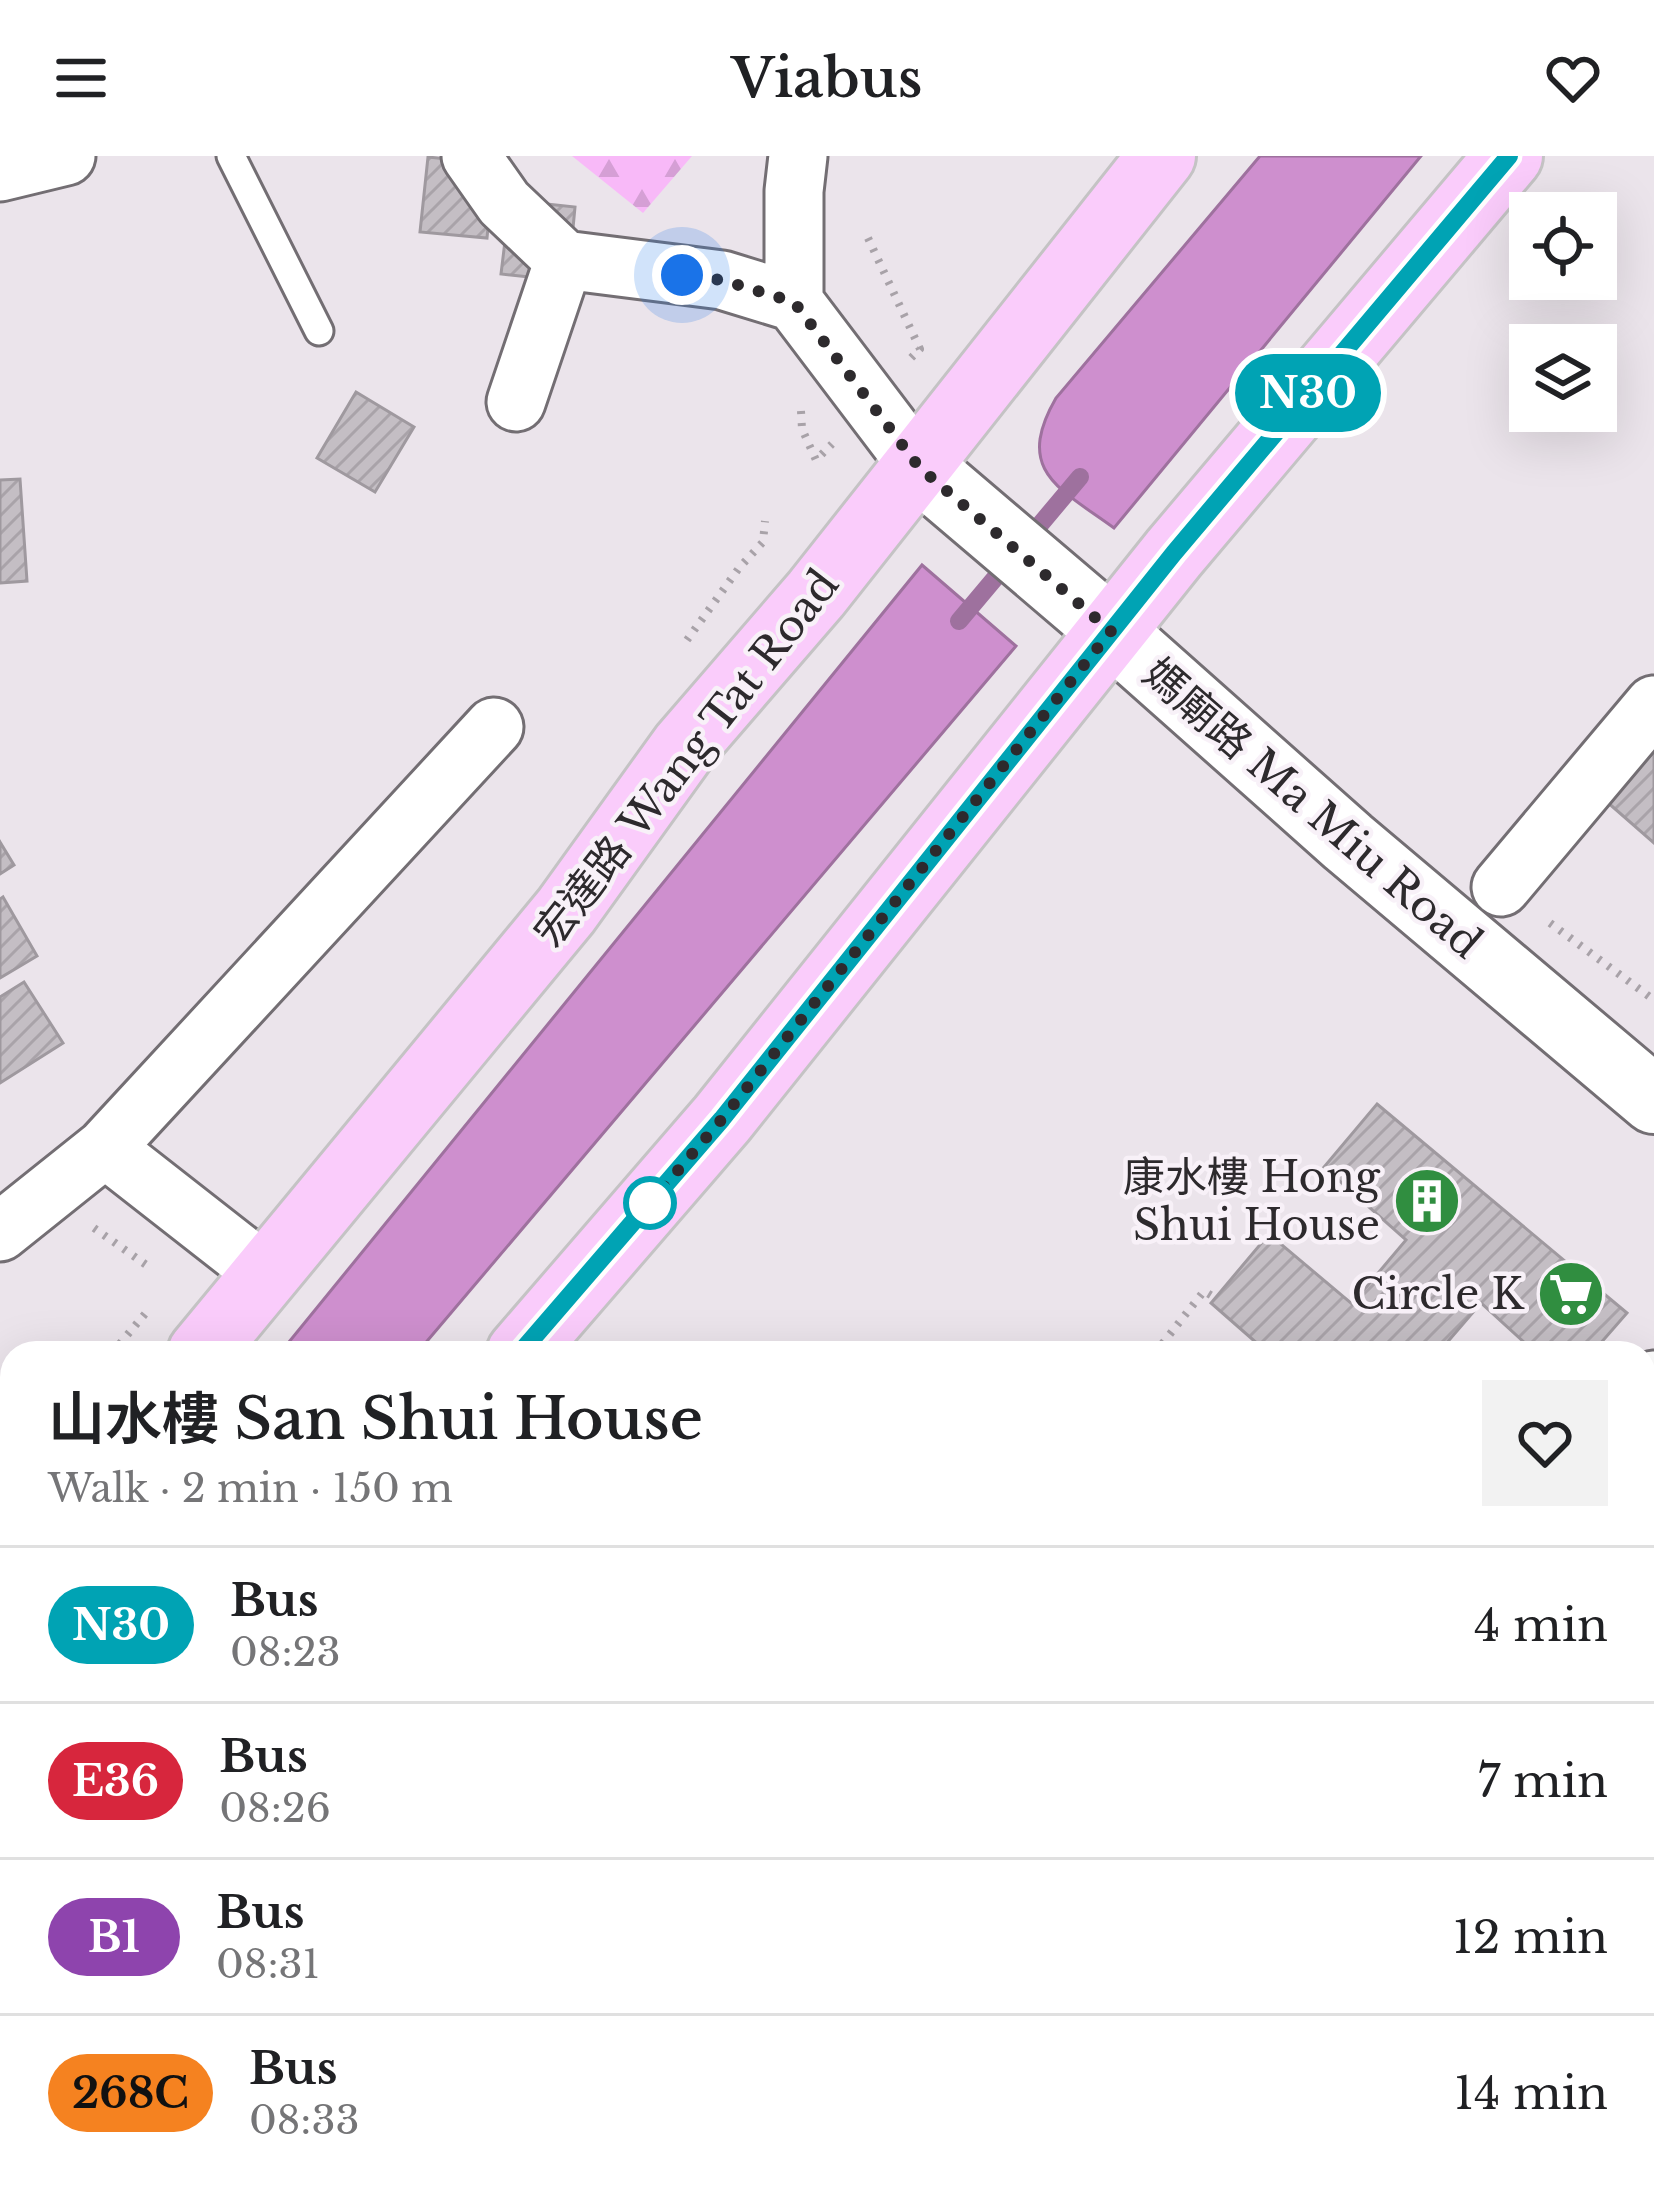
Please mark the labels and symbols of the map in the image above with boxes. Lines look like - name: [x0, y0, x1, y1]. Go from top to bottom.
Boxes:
- your location: [652, 245, 712, 305]
- line badge: N30: [1239, 354, 1377, 432]
- street label: 宏達路 Wang Tat Road: [523, 559, 849, 957]
- street label: 媽廟路 Ma Miu Road: [1133, 647, 1493, 969]
- place label: 康水樓 Hong Shui House: [1123, 1151, 1381, 1251]
- building icon: 康水樓 Hong Shui House: [1392, 1166, 1462, 1236]
- unlabelled marker: [625, 1178, 675, 1228]
- supermarket icon: Circle K: [1536, 1259, 1606, 1329]
- place label: Circle K: [1351, 1268, 1525, 1320]

